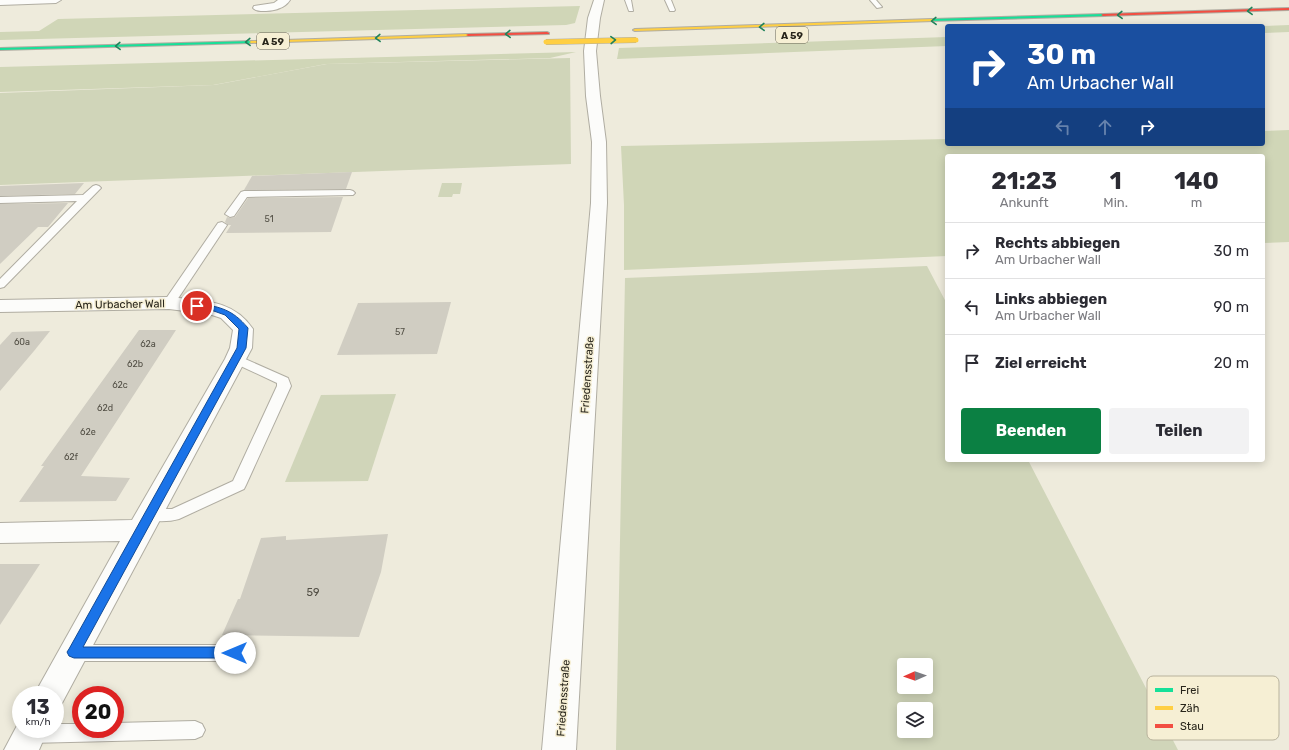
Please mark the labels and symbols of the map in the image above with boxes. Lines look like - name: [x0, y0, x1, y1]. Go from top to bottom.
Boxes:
- one-way arrow: [1247, 7, 1253, 15]
- one-way arrow: [1117, 11, 1123, 20]
- one-way arrow: [931, 17, 937, 26]
- one-way arrow: [759, 22, 765, 31]
- road number: A 59: [776, 27, 808, 43]
- one-way arrow: [505, 30, 511, 38]
- road number: A 59: [257, 33, 289, 49]
- one-way arrow: [375, 34, 381, 42]
- one-way arrow: [610, 36, 616, 45]
- one-way arrow: [245, 38, 251, 46]
- one-way arrow: [115, 42, 121, 50]
- house number: 51: [264, 214, 274, 224]
- pin: [180, 289, 214, 323]
- street label: Am Urbacher Wall: [75, 297, 165, 312]
- house number: 57: [395, 327, 405, 337]
- street label: Friedensstraße: [578, 336, 597, 414]
- house number: 60a: [14, 337, 30, 347]
- house number: 62a: [140, 339, 156, 349]
- house number: 62b: [127, 359, 143, 369]
- house number: 62c: [112, 380, 128, 390]
- house number: 62d: [97, 403, 113, 413]
- house number: 62e: [80, 427, 96, 437]
- house number: 62f: [64, 452, 79, 462]
- house number: 59: [306, 586, 320, 599]
- position arrow: [214, 632, 256, 674]
- north arrow: [897, 658, 933, 694]
- street label: Friedensstraße: [554, 659, 573, 737]
- legend: [1147, 676, 1279, 740]
- text: Frei: [1180, 684, 1199, 697]
- speed limit sign: 20: [72, 686, 124, 738]
- text: Zäh: [1180, 702, 1199, 715]
- text: Stau: [1180, 720, 1204, 733]

